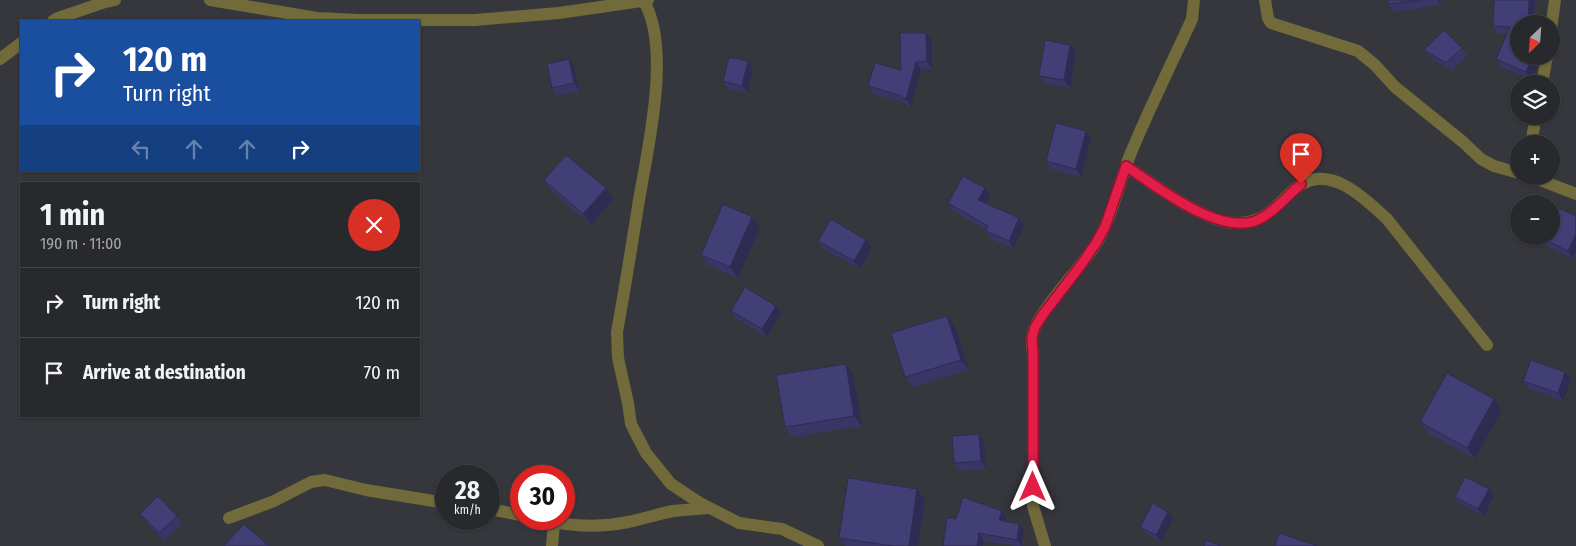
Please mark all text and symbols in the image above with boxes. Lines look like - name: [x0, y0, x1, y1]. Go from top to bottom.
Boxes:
- north arrow: [1510, 15, 1560, 65]
- map controls: [1510, 15, 1560, 245]
- text: 120 m: [123, 38, 207, 80]
- icon: right: [40, 40, 105, 105]
- button: layers: [1510, 75, 1560, 125]
- text: Turn right: [123, 80, 211, 107]
- pin: [1280, 133, 1322, 184]
- icon: left: [127, 135, 155, 163]
- icon: ahead: [180, 135, 208, 163]
- icon: ahead: [233, 135, 261, 163]
- icon: right: [286, 135, 314, 163]
- button: +: [1510, 135, 1560, 185]
- icon: arrive: [1287, 140, 1315, 168]
- button: −: [1510, 195, 1560, 245]
- text: 1 min: [40, 197, 105, 233]
- button: close: [348, 199, 400, 251]
- text: 190 m · 11:00: [40, 234, 122, 253]
- icon: right: [40, 289, 68, 317]
- text: Turn right: [83, 291, 160, 314]
- text: 120 m: [355, 291, 400, 314]
- icon: arrive: [40, 359, 68, 387]
- text: Arrive at destination: [83, 361, 246, 384]
- text: 70 m: [364, 361, 400, 384]
- position arrow: [1006, 460, 1058, 512]
- speed limit sign: 30: [510, 465, 575, 530]
- text: 28: [455, 476, 480, 506]
- text: km/h: [454, 503, 481, 517]

